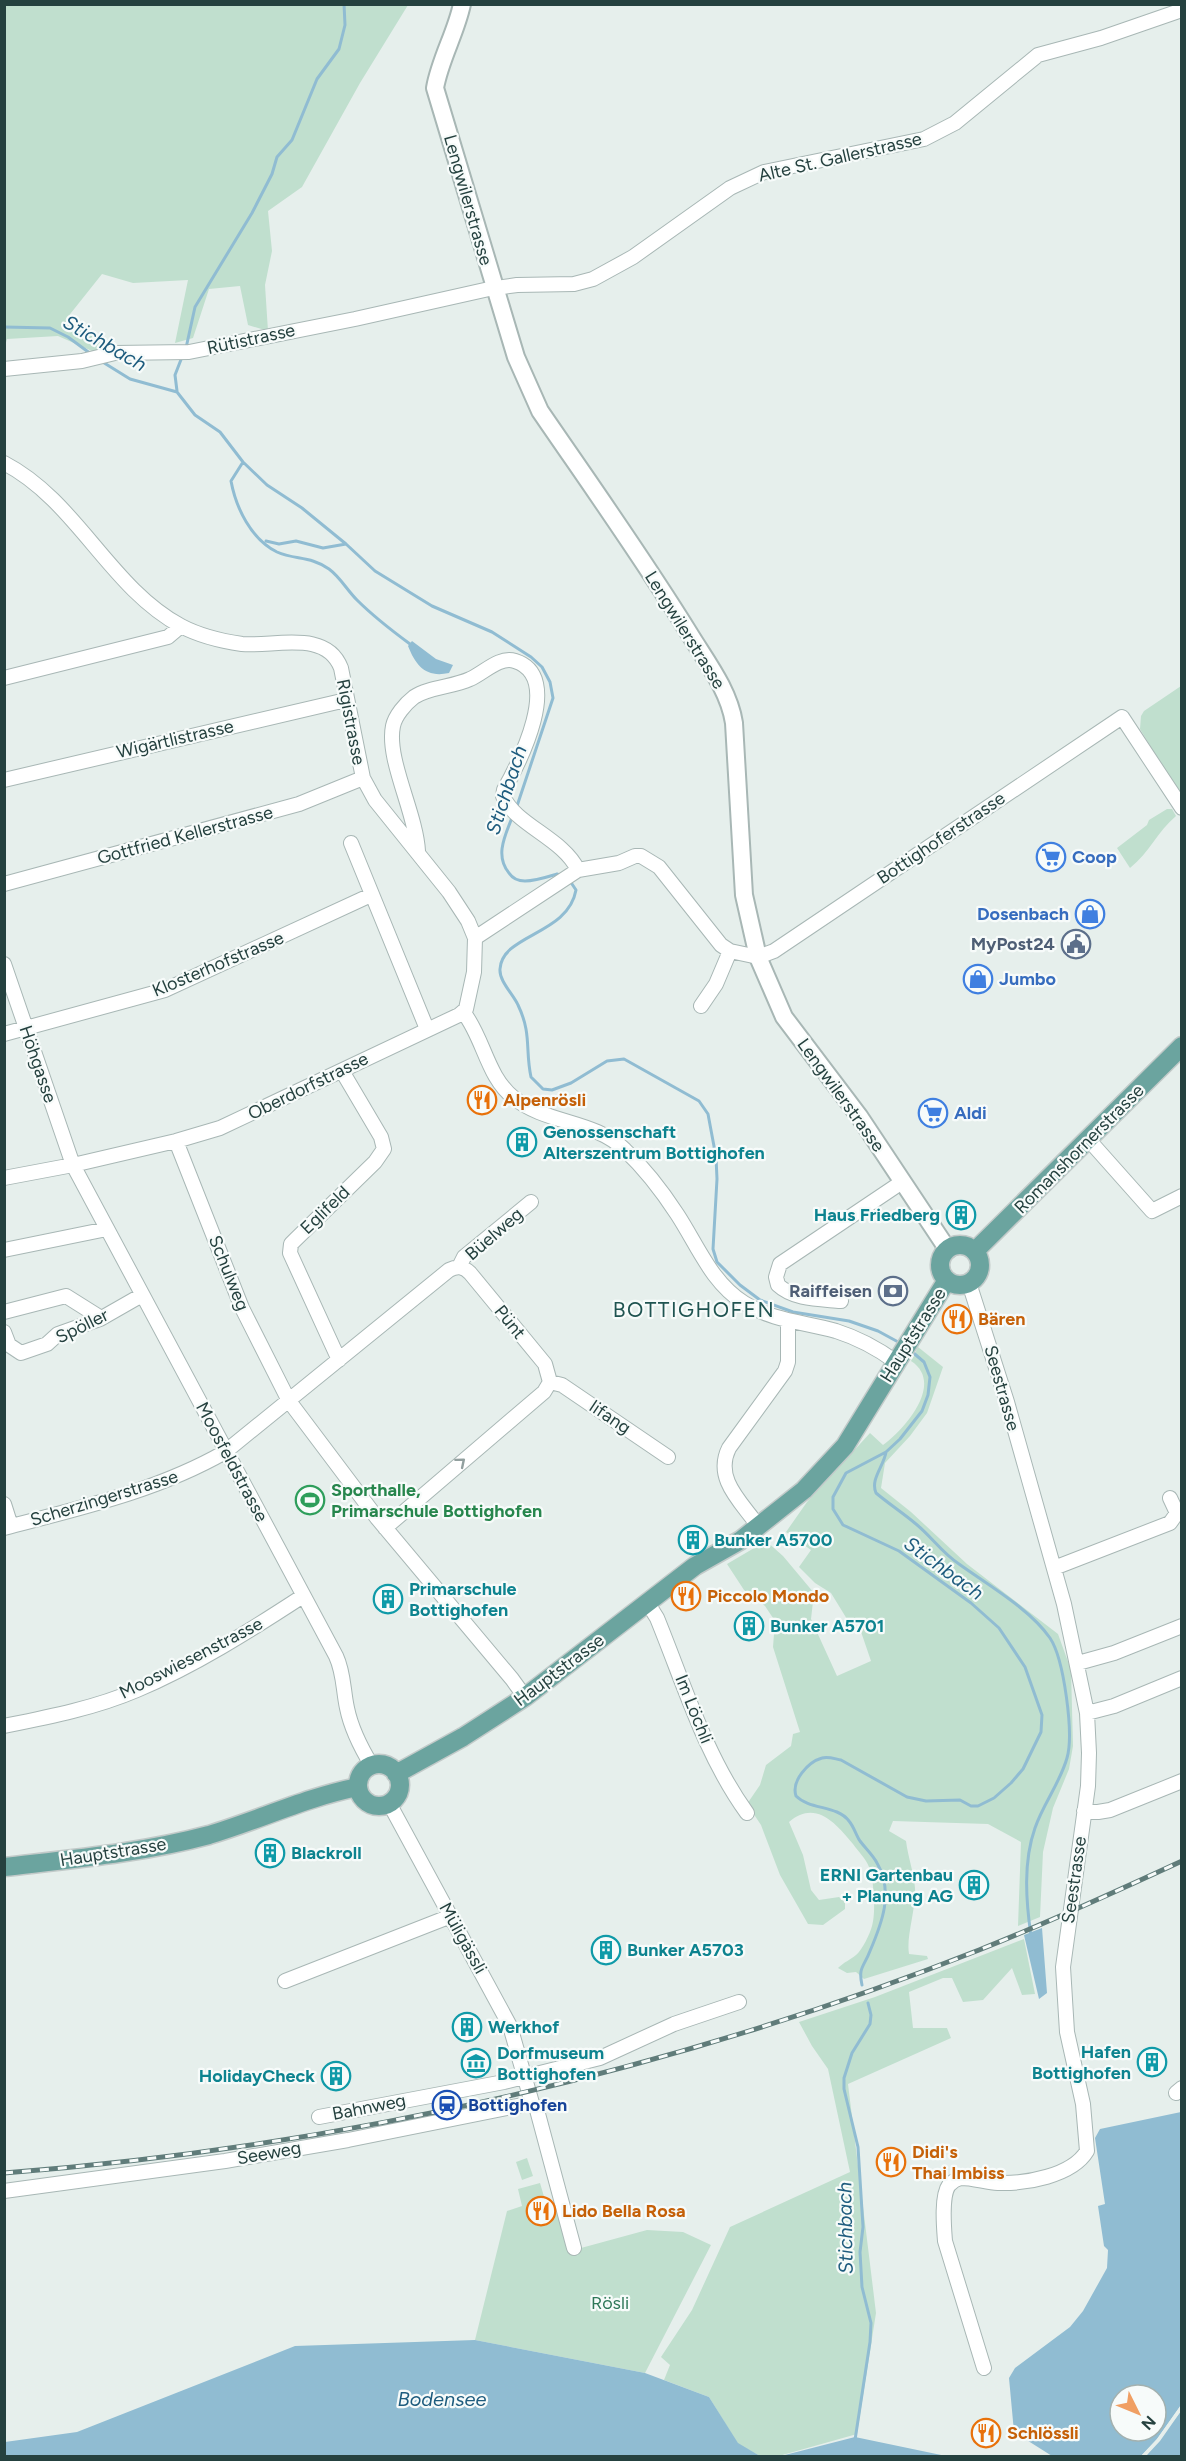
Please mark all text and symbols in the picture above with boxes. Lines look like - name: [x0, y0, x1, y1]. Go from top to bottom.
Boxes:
- street label: Alte St. Gallerstrasse: [756, 127, 924, 186]
- street label: Lengwilerstrasse: [439, 132, 497, 268]
- water label: Stichbach: [59, 310, 151, 376]
- street label: Rütistrasse: [205, 319, 297, 359]
- street label: Lengwilerstrasse: [640, 567, 730, 693]
- street label: Rigistrasse: [332, 677, 370, 767]
- street label: Wigärtlistrasse: [114, 715, 236, 763]
- water label: Stichbach: [480, 742, 532, 838]
- street label: Bottighoferstrasse: [873, 787, 1009, 889]
- street label: Gottfried Kellerstrasse: [95, 801, 275, 869]
- supermarket icon: Coop: [1035, 841, 1067, 873]
- place label: Coop: [1072, 846, 1117, 868]
- shop icon: Dosenbach: [1074, 898, 1106, 930]
- place label: Dosenbach: [977, 903, 1069, 925]
- street label: Klosterhofstrasse: [149, 926, 287, 1002]
- public building icon: MyPost24: [1060, 928, 1092, 960]
- place label: MyPost24: [971, 933, 1055, 955]
- shop icon: Jumbo: [962, 963, 994, 995]
- place label: Jumbo: [999, 968, 1056, 990]
- street label: Höhgasse: [15, 1022, 62, 1106]
- street label: Lengwilerstrasse: [792, 1034, 890, 1156]
- street label: Oberdorfstrasse: [244, 1047, 372, 1125]
- street label: Romanshornerstrasse: [1010, 1080, 1148, 1218]
- restaurant icon: Alpenrösli: [466, 1084, 498, 1116]
- place label: Alpenrösli: [503, 1089, 586, 1111]
- supermarket icon: Aldi: [917, 1097, 949, 1129]
- place label: Aldi: [954, 1102, 987, 1124]
- place label: Genossenschaft Alterszentrum Bottighofen: [543, 1121, 765, 1164]
- building icon: Genossenschaft Alterszentrum Bottighofen: [506, 1126, 538, 1158]
- street label: Eglifeld: [296, 1181, 354, 1239]
- building icon: Haus Friedberg: [945, 1199, 977, 1231]
- street label: Büelweg: [461, 1203, 527, 1265]
- place label: Haus Friedberg: [814, 1204, 940, 1226]
- street label: Schulweg: [204, 1232, 254, 1314]
- bank icon: Raiffeisen: [877, 1275, 909, 1307]
- place label: Raiffeisen: [789, 1280, 872, 1302]
- street label: Hauptstrasse: [875, 1284, 951, 1386]
- district label: BOTTIGHOFEN: [613, 1297, 775, 1322]
- street label: Pünt: [490, 1301, 530, 1344]
- restaurant icon: Bären: [941, 1303, 973, 1335]
- street label: Spöller: [52, 1304, 112, 1348]
- place label: Bären: [978, 1308, 1026, 1330]
- street label: Seestrasse: [979, 1343, 1025, 1433]
- street label: Iifang: [585, 1395, 635, 1439]
- street label: Moosfeldstrasse: [191, 1398, 273, 1526]
- one-way arrow: [454, 1458, 465, 1469]
- street label: Scherzingerstrasse: [27, 1465, 181, 1531]
- place label: Sporthalle, Primarschule Bottighofen: [331, 1479, 542, 1522]
- sports icon: Sporthalle, Primarschule Bottighofen: [294, 1484, 326, 1516]
- building icon: Bunker A5700: [677, 1524, 709, 1556]
- place label: Bunker A5700: [714, 1529, 833, 1551]
- water label: Stichbach: [900, 1531, 988, 1605]
- place label: Primarschule Bottighofen: [409, 1578, 517, 1621]
- restaurant icon: Piccolo Mondo: [670, 1580, 702, 1612]
- building icon: Primarschule Bottighofen: [372, 1583, 404, 1615]
- place label: Piccolo Mondo: [707, 1585, 829, 1607]
- building icon: Bunker A5701: [733, 1610, 765, 1642]
- street label: Mooswiesenstrasse: [116, 1612, 266, 1704]
- place label: Bunker A5701: [770, 1615, 884, 1637]
- street label: Hauptstrasse: [510, 1629, 609, 1711]
- street label: Im Löchli: [670, 1671, 718, 1747]
- street label: Hauptstrasse: [58, 1833, 168, 1871]
- street label: Seestrasse: [1057, 1835, 1091, 1925]
- building icon: Blackroll: [254, 1837, 286, 1869]
- place label: Blackroll: [291, 1842, 362, 1864]
- place label: ERNI Gartenbau + Planung AG: [820, 1864, 953, 1907]
- building icon: ERNI Gartenbau + Planung AG: [958, 1869, 990, 1901]
- street label: Müligässli: [434, 1899, 492, 1977]
- building icon: Bunker A5703: [590, 1934, 622, 1966]
- place label: Bunker A5703: [627, 1939, 744, 1961]
- building icon: Werkhof: [451, 2011, 483, 2043]
- place label: Werkhof: [488, 2016, 560, 2038]
- place label: Hafen Bottighofen: [1032, 2041, 1131, 2084]
- place label: Dorfmuseum Bottighofen: [497, 2042, 604, 2085]
- building icon: Hafen Bottighofen: [1136, 2046, 1168, 2078]
- museum icon: Dorfmuseum Bottighofen: [460, 2047, 492, 2079]
- building icon: HolidayCheck: [320, 2060, 352, 2092]
- place label: HolidayCheck: [199, 2065, 315, 2087]
- street label: Bahnweg: [330, 2089, 408, 2125]
- station icon: Bottighofen: [431, 2089, 463, 2121]
- place label: Bottighofen: [468, 2094, 567, 2116]
- street label: Seeweg: [235, 2137, 303, 2169]
- place label: Didi's Thai Imbiss: [912, 2141, 1005, 2184]
- restaurant icon: Didi's Thai Imbiss: [875, 2146, 907, 2178]
- water label: Stichbach: [832, 2182, 858, 2274]
- restaurant icon: Lido Bella Rosa: [525, 2195, 557, 2227]
- place label: Lido Bella Rosa: [562, 2200, 686, 2222]
- park label: Rösli: [591, 2292, 629, 2314]
- north arrow: [1108, 2383, 1168, 2443]
- water label: Bodensee: [398, 2387, 487, 2411]
- text: N: [1137, 2412, 1160, 2434]
- restaurant icon: Schlössli: [970, 2417, 1002, 2449]
- place label: Schlössli: [1007, 2422, 1079, 2444]

